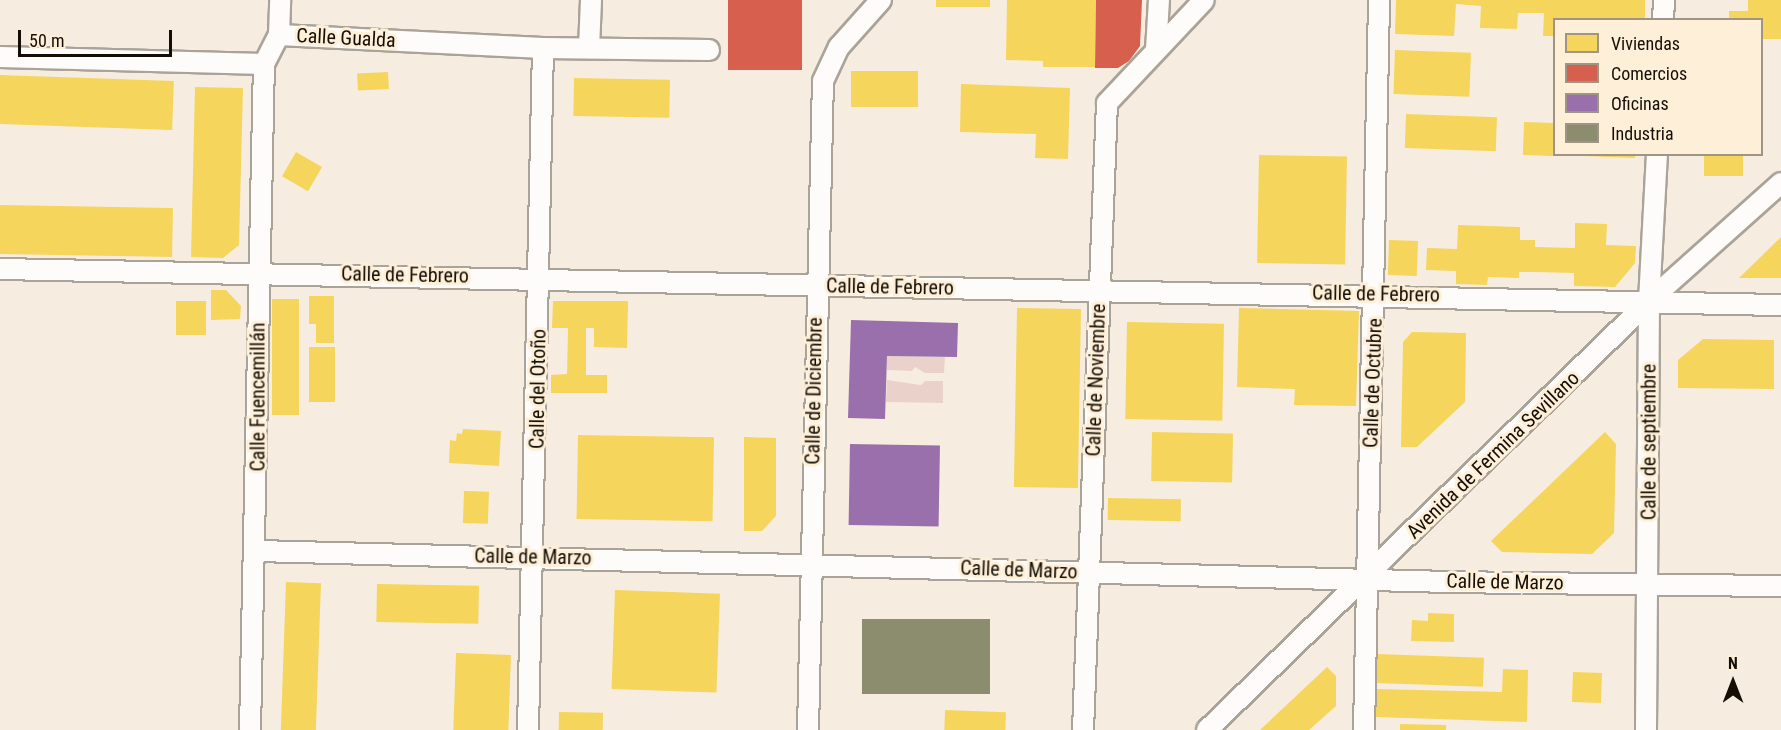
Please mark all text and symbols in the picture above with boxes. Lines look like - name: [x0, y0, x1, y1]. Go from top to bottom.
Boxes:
- scale bar: [21, 18, 176, 56]
- legend: [1553, 18, 1763, 156]
- street label: Calle Gualda: [296, 23, 396, 53]
- text: 50 m: [29, 30, 64, 51]
- text: Viviendas: [1611, 33, 1680, 54]
- text: Comercios: [1611, 63, 1687, 84]
- text: Oficinas: [1611, 93, 1669, 114]
- text: Industria: [1611, 123, 1674, 144]
- street label: Calle de Febrero: [341, 262, 469, 288]
- street label: Calle de Febrero: [826, 274, 954, 300]
- street label: Calle de Febrero: [1312, 281, 1440, 307]
- street label: Calle de Noviembre: [1081, 303, 1111, 457]
- street label: Calle de Diciembre: [801, 317, 827, 465]
- street label: Calle de Octubre: [1359, 318, 1387, 448]
- street label: Calle Fuencemillán: [246, 323, 270, 471]
- street label: Calle del Otoño: [525, 329, 551, 449]
- street label: Calle de septiembre: [1637, 364, 1661, 520]
- street label: Avenida de Fermina Sevillano: [1402, 366, 1584, 544]
- street label: Calle de Marzo: [474, 544, 592, 570]
- street label: Calle de Marzo: [960, 556, 1078, 584]
- street label: Calle de Marzo: [1446, 569, 1564, 595]
- north arrow: [1703, 652, 1763, 712]
- text: N: [1728, 654, 1738, 673]

